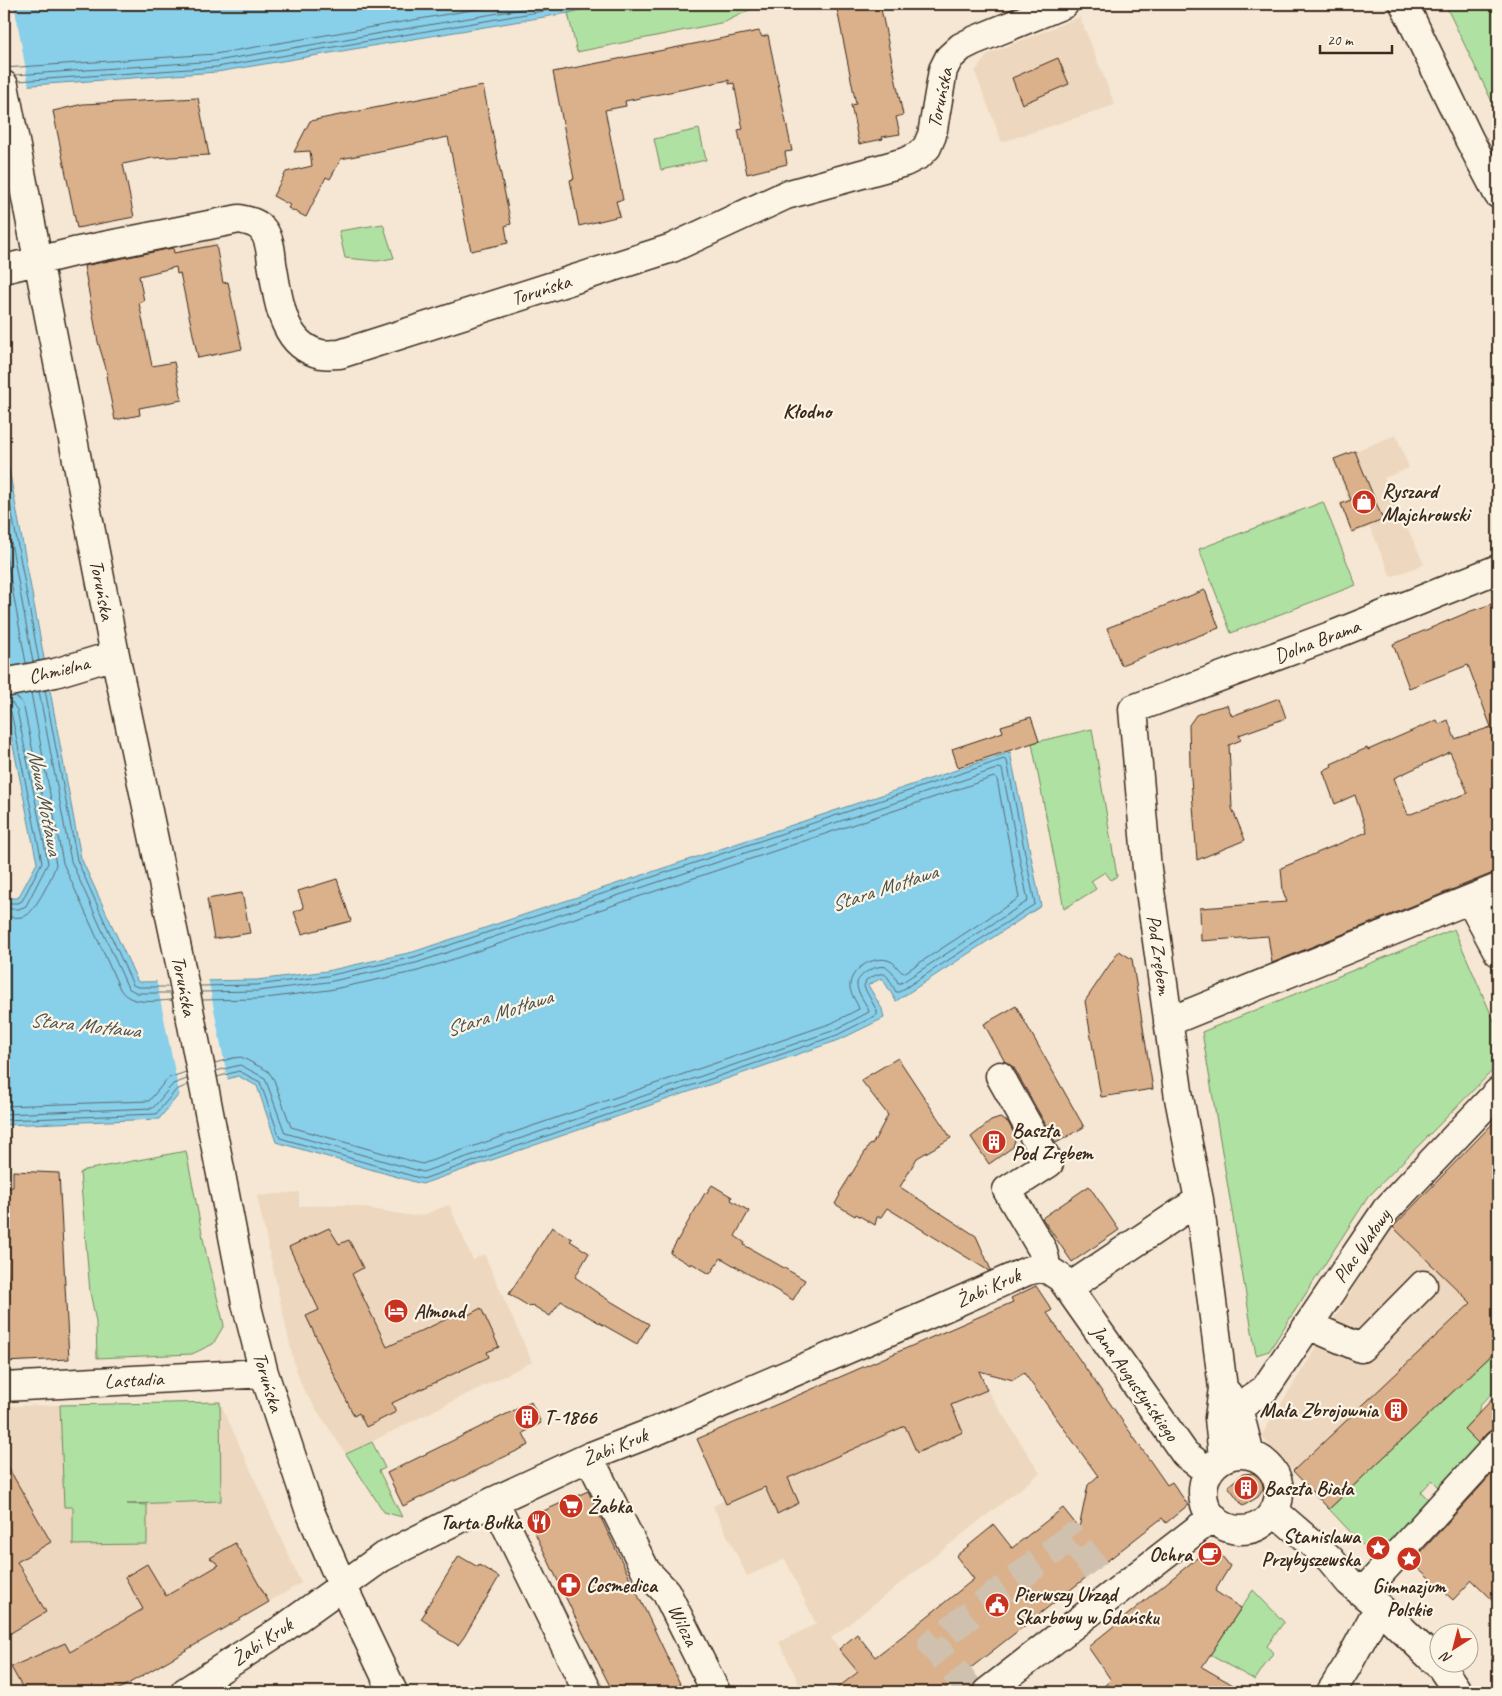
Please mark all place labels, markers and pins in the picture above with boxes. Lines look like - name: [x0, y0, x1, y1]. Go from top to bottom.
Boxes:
- place label: Ryszard Majchrowski: [1382, 479, 1472, 527]
- shop icon: Ryszard Majchrowski: [1351, 489, 1377, 515]
- place label: Baszta Pod Zrębem: [1012, 1118, 1095, 1166]
- building icon: Baszta Pod Zrębem: [981, 1129, 1007, 1155]
- hotel icon: Almond: [383, 1298, 409, 1324]
- place label: Almond: [414, 1299, 468, 1324]
- building icon: Mała Zbrojownia: [1383, 1397, 1409, 1423]
- place label: Mała Zbrojownia: [1260, 1398, 1380, 1423]
- building icon: T-1866: [514, 1404, 540, 1430]
- place label: T-1866: [544, 1405, 598, 1430]
- building icon: Baszta Biała: [1233, 1475, 1259, 1501]
- place label: Baszta Biała: [1264, 1476, 1355, 1501]
- supermarket icon: Żabka: [558, 1493, 584, 1519]
- place label: Żabka: [588, 1494, 634, 1519]
- restaurant icon: Tarta Bułka: [526, 1509, 552, 1535]
- place label: Tarta Bułka: [440, 1510, 524, 1535]
- place label: Stanislawa Przybyszewska: [1262, 1524, 1362, 1573]
- place icon: Stanislawa Przybyszewska: [1365, 1535, 1391, 1561]
- cafe icon: Ochra: [1197, 1541, 1223, 1567]
- place label: Ochra: [1149, 1542, 1194, 1567]
- place icon: Gimnazjum Polskie: [1396, 1546, 1422, 1572]
- pharmacy icon: Cosmedica: [556, 1572, 582, 1598]
- place label: Cosmedica: [586, 1573, 659, 1598]
- place label: Gimnazjum Polskie: [1373, 1574, 1447, 1622]
- place label: Pierwszy Urząd Skarbowy w Gdańsku: [1014, 1582, 1160, 1631]
- public building icon: Pierwszy Urząd Skarbowy w Gdańsku: [984, 1592, 1010, 1618]

